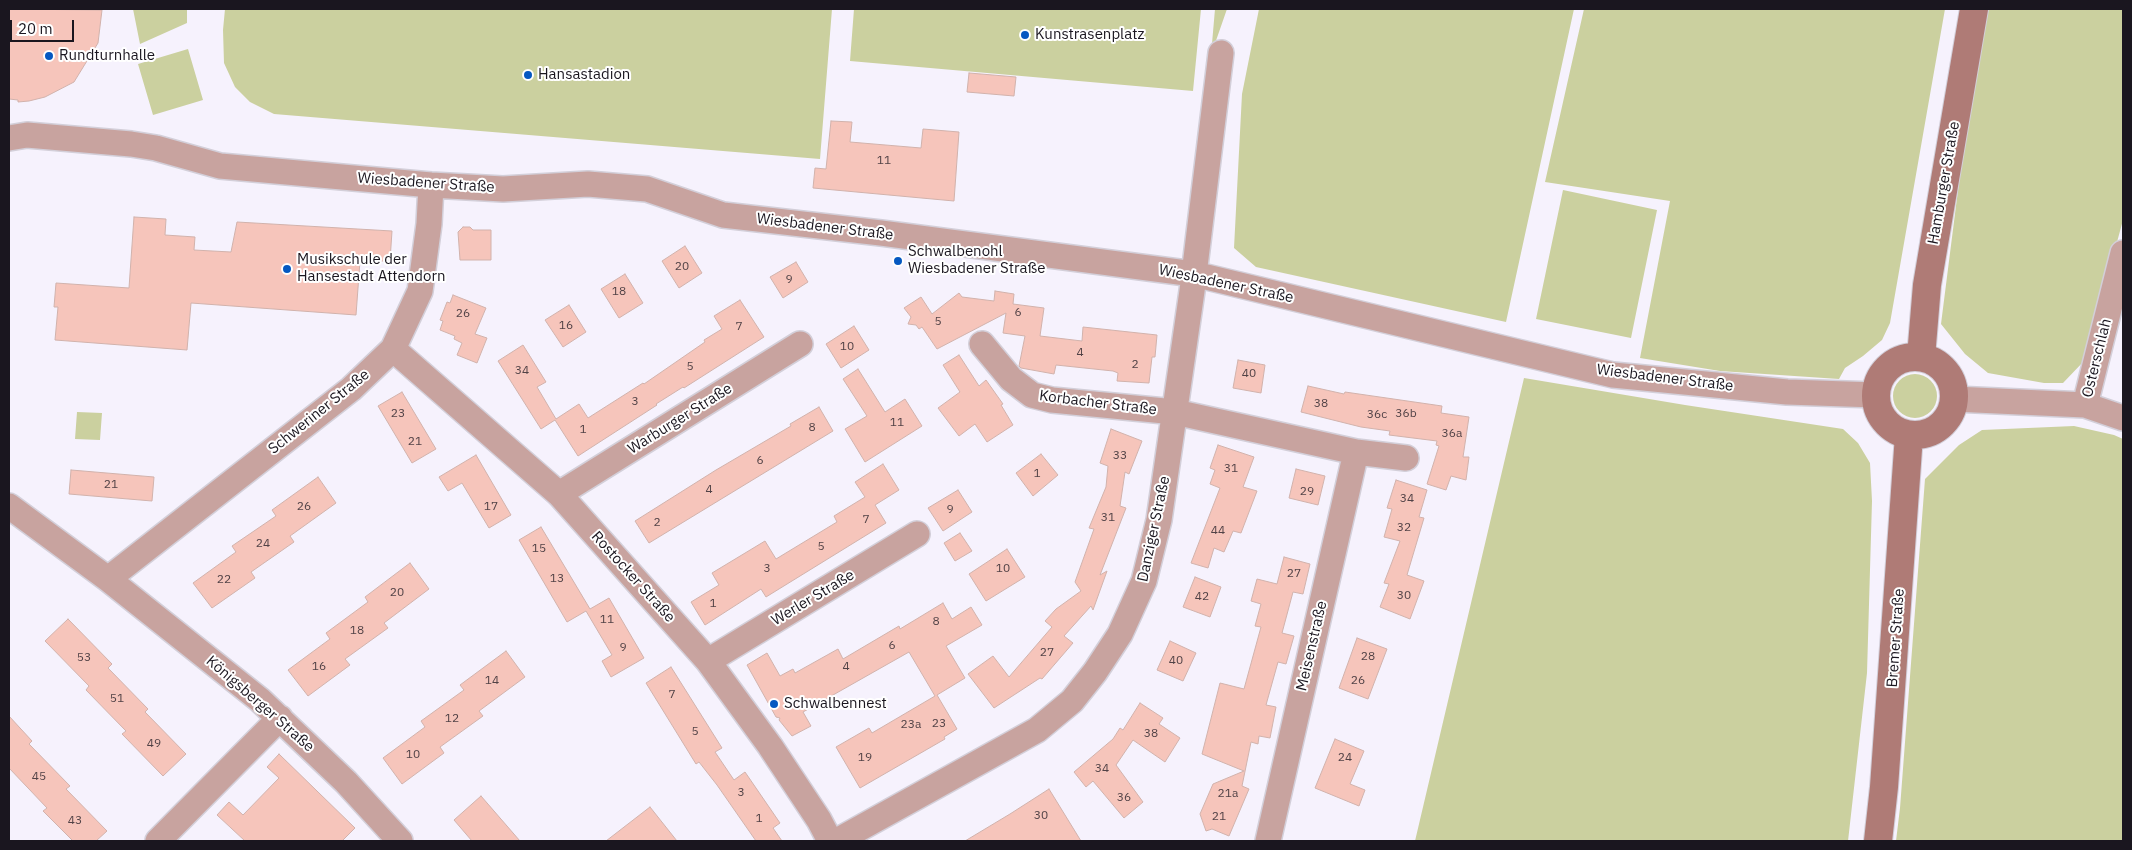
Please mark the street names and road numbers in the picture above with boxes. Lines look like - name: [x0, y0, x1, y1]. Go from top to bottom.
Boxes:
- street label: Hamburger Straße: [1924, 120, 1964, 246]
- street label: Wiesbadener Straße: [357, 169, 495, 197]
- street label: Wiesbadener Straße: [756, 210, 894, 244]
- street label: Wiesbadener Straße: [1157, 261, 1295, 307]
- street label: Osterschlah: [2079, 317, 2115, 399]
- street label: Wiesbadener Straße: [1596, 361, 1734, 395]
- street label: Schweriner Straße: [265, 366, 373, 458]
- street label: Warburger Straße: [625, 380, 735, 458]
- street label: Korbacher Straße: [1038, 387, 1158, 419]
- street label: Danziger Straße: [1134, 474, 1174, 584]
- street label: Rostocker Straße: [587, 528, 679, 626]
- street label: Werler Straße: [768, 566, 858, 630]
- street label: Bremer Straße: [1884, 588, 1908, 688]
- street label: Meisenstraße: [1293, 599, 1331, 693]
- street label: Königsberger Straße: [202, 652, 318, 756]

